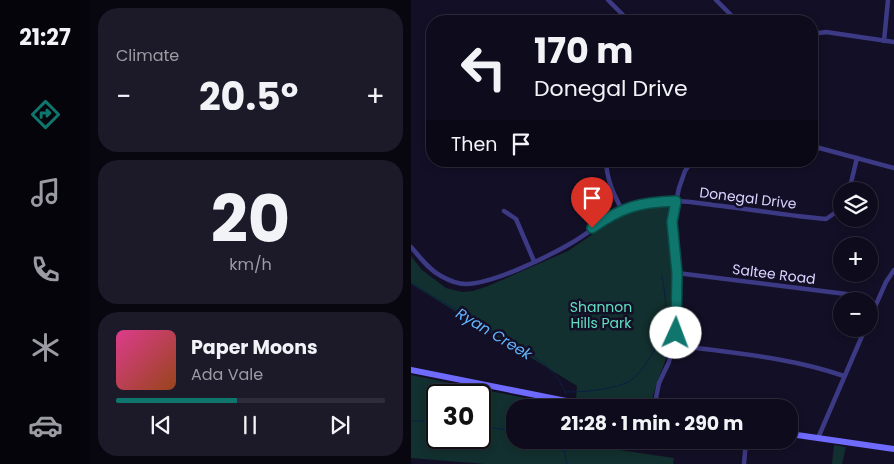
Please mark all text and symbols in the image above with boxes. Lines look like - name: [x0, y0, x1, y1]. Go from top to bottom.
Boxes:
- text: 21:27: [19, 22, 71, 53]
- text: 170 m: [534, 26, 633, 75]
- icon: left: [451, 35, 516, 100]
- text: Climate: [116, 44, 179, 67]
- text: 20.5°: [199, 70, 298, 123]
- text: Donegal Drive: [534, 73, 688, 104]
- text: −: [116, 77, 131, 116]
- text: +: [366, 77, 385, 116]
- icon: directions: [28, 97, 63, 132]
- icon: arrive: [507, 130, 535, 158]
- text: Then: [451, 131, 497, 158]
- text: 20: [211, 174, 290, 265]
- icon: music: [28, 175, 63, 210]
- pin: [571, 177, 613, 228]
- street label: Donegal Drive: [698, 182, 798, 214]
- map controls: [833, 182, 878, 337]
- button: layers: [833, 182, 878, 227]
- icon: arrive: [578, 184, 606, 212]
- button: +: [833, 237, 878, 282]
- icon: phone: [28, 252, 63, 287]
- text: km/h: [229, 253, 272, 276]
- street label: Saltee Road: [731, 259, 817, 289]
- button: −: [833, 292, 878, 337]
- park label: Shannon Hills Park: [570, 297, 632, 333]
- water label: Ryan Creek: [452, 303, 537, 365]
- position arrow: [649, 306, 701, 358]
- icon: climate: [28, 330, 63, 365]
- text: Paper Moons: [191, 334, 318, 361]
- text: Ada Vale: [191, 363, 263, 386]
- speed limit sign: 30: [426, 384, 491, 449]
- icon: car: [28, 408, 63, 443]
- text: 21:28 · 1 min · 290 m: [561, 410, 743, 437]
- icon: previous: [147, 411, 175, 439]
- icon: pause: [236, 411, 264, 439]
- icon: next: [326, 411, 354, 439]

